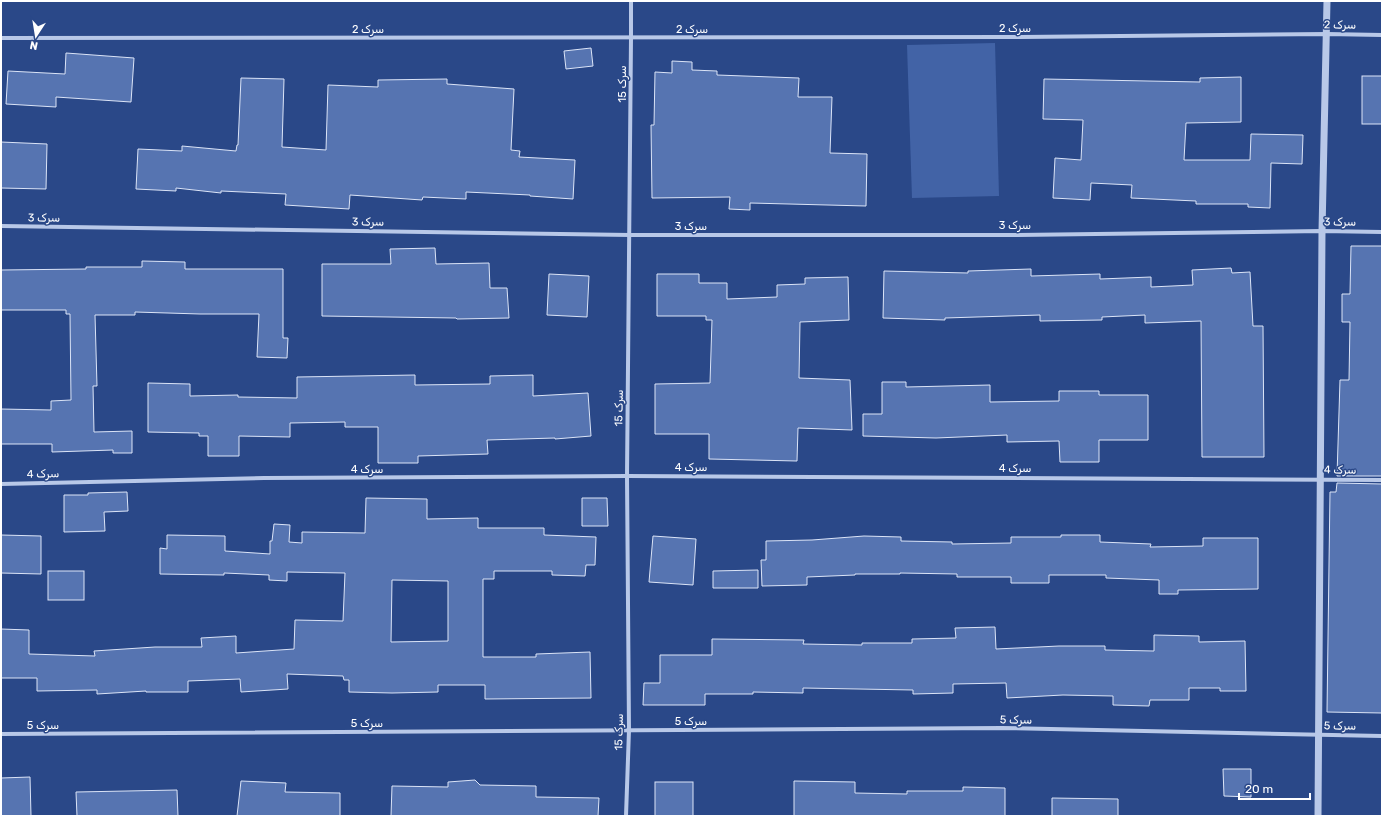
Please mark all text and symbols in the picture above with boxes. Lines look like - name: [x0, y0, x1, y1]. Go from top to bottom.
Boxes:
- north arrow: [16, 16, 56, 56]
- street label: سرک 2: [1324, 18, 1356, 32]
- street label: سرک 2: [999, 22, 1031, 35]
- street label: سرک 2: [352, 23, 384, 36]
- street label: سرک 2: [676, 23, 708, 36]
- text: N: [29, 38, 39, 52]
- street label: سرک 15: [616, 65, 629, 103]
- street label: سرک 3: [28, 211, 60, 225]
- street label: سرک 3: [352, 215, 384, 229]
- street label: سرک 3: [1324, 215, 1356, 229]
- street label: سرک 3: [999, 219, 1031, 232]
- street label: سرک 3: [675, 220, 707, 233]
- street label: سرک 15: [612, 389, 626, 427]
- street label: سرک 4: [675, 461, 707, 474]
- street label: سرک 4: [999, 462, 1031, 475]
- street label: سرک 4: [351, 463, 383, 476]
- street label: سرک 4: [1324, 463, 1356, 477]
- street label: سرک 4: [27, 467, 59, 481]
- street label: سرک 15: [612, 713, 626, 751]
- street label: سرک 5: [1000, 713, 1032, 727]
- street label: سرک 5: [675, 715, 707, 728]
- street label: سرک 5: [351, 717, 383, 730]
- street label: سرک 5: [27, 719, 59, 732]
- street label: سرک 5: [1324, 719, 1356, 733]
- scale bar: [1239, 775, 1310, 801]
- text: 20 m: [1245, 782, 1273, 796]

